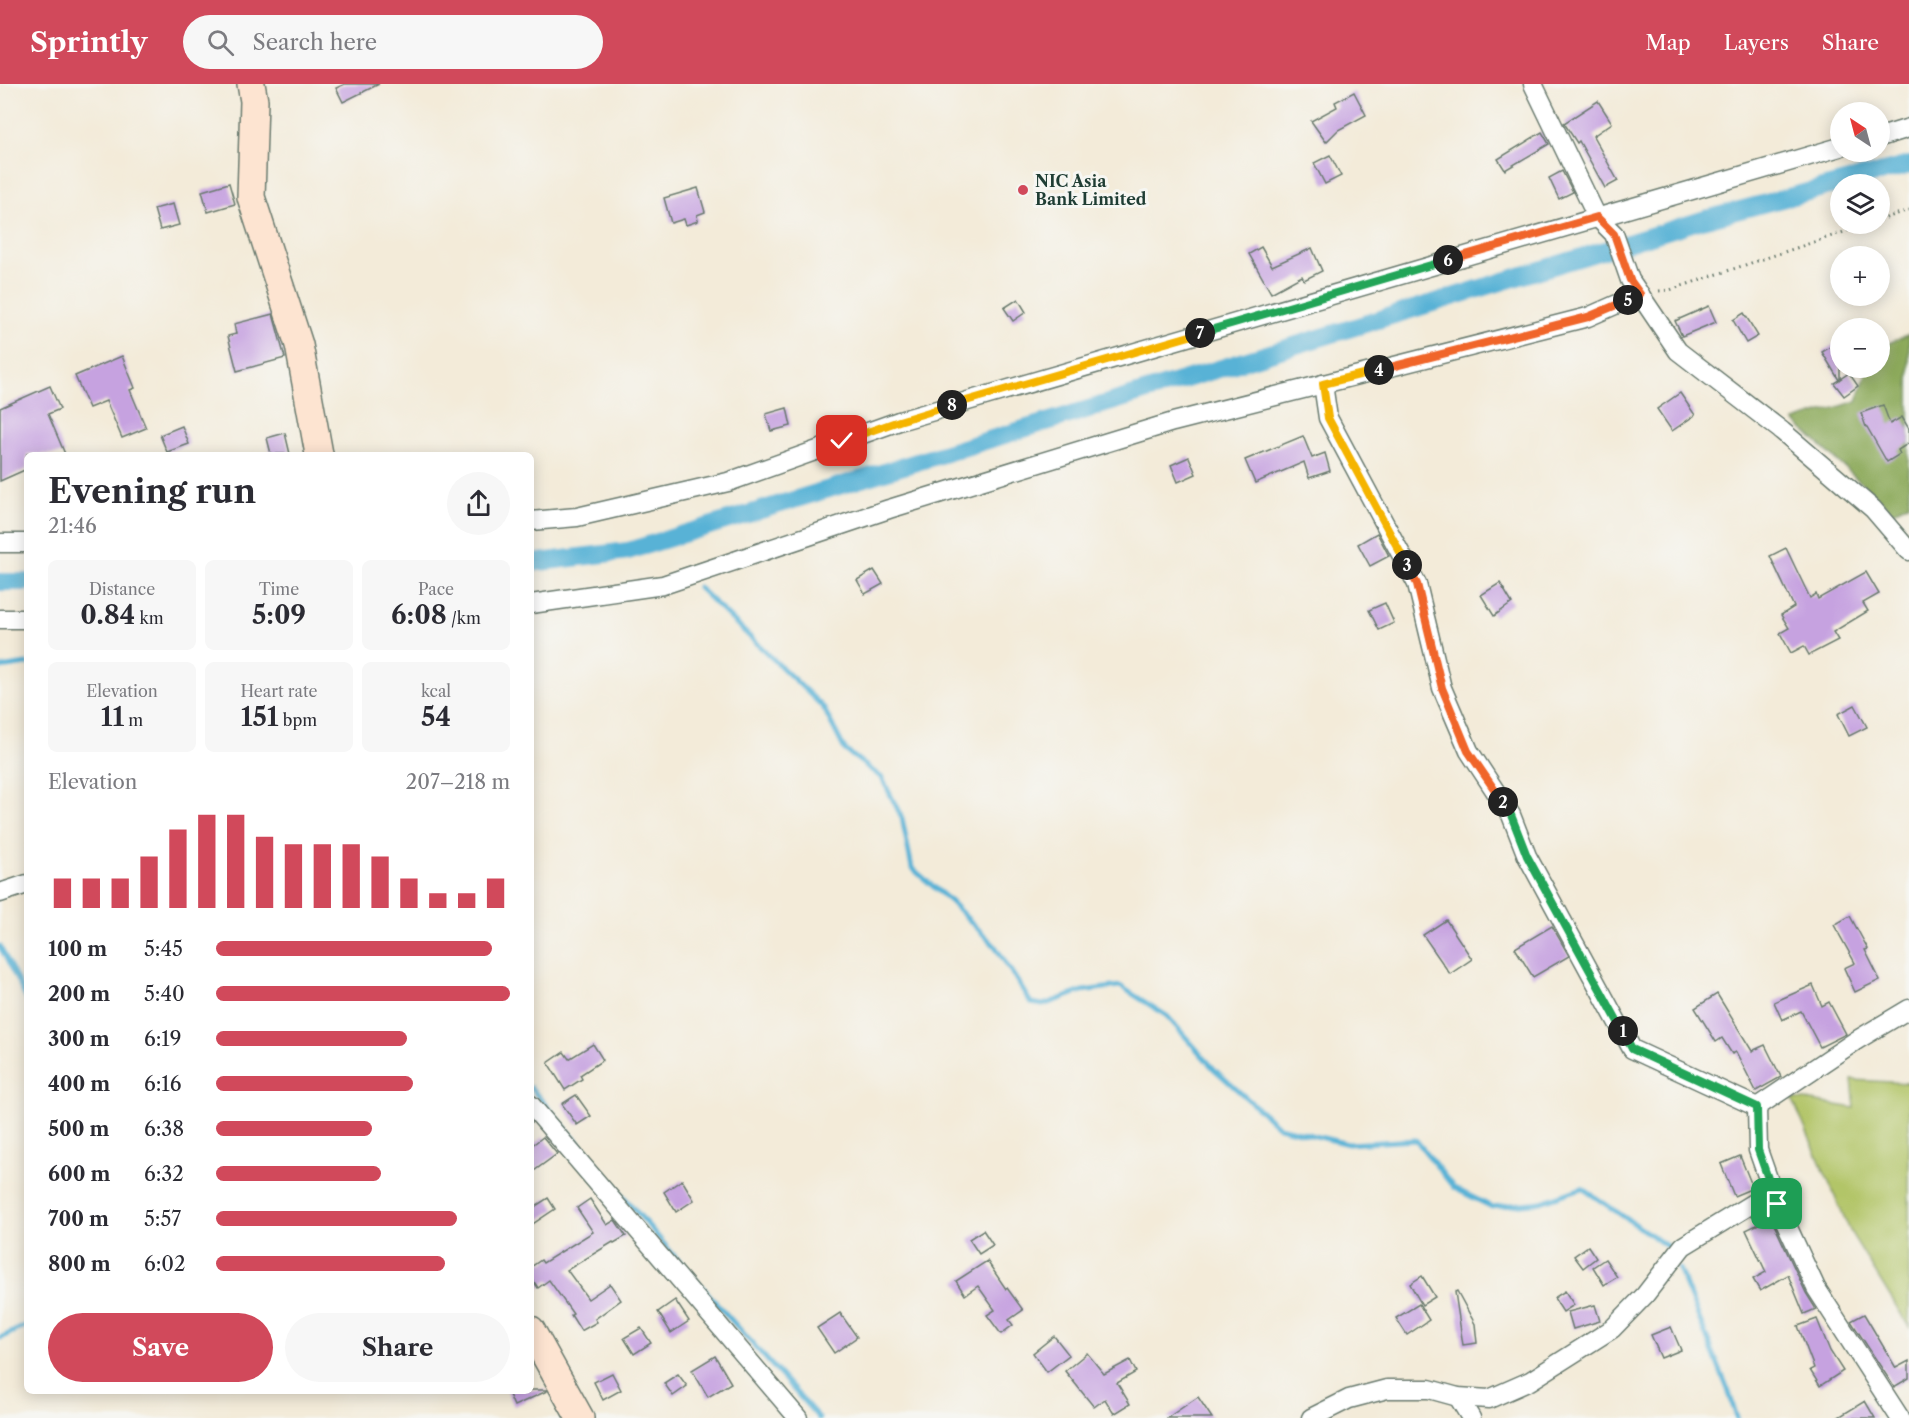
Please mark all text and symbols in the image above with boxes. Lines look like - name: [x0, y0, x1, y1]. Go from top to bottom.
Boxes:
- search box: [183, 15, 603, 69]
- text: Sprintly: [30, 25, 147, 59]
- icon: search: [204, 26, 237, 59]
- text: Search here: [252, 29, 377, 56]
- text: Map: [1646, 30, 1691, 55]
- text: Layers: [1724, 30, 1789, 55]
- text: Share: [1822, 30, 1879, 55]
- north arrow: [1830, 102, 1890, 162]
- map controls: [1830, 102, 1890, 378]
- place label: NIC Asia Bank Limited: [1035, 171, 1147, 209]
- button: layers: [1830, 174, 1890, 234]
- marker: NIC Asia Bank Limited: [1016, 183, 1030, 197]
- pin: 6: [1433, 245, 1463, 275]
- button: +: [1830, 246, 1890, 306]
- text: 6: [1443, 250, 1453, 270]
- pin: 5: [1613, 285, 1643, 315]
- text: 5: [1624, 290, 1632, 310]
- pin: 7: [1185, 318, 1215, 348]
- button: −: [1830, 318, 1890, 378]
- text: 7: [1196, 323, 1204, 343]
- pin: 4: [1364, 355, 1394, 385]
- text: 4: [1374, 360, 1384, 380]
- pin: 8: [937, 390, 967, 420]
- text: 8: [947, 395, 957, 415]
- pin: [816, 415, 867, 466]
- icon: check: [825, 424, 858, 457]
- text: Evening run: [48, 471, 256, 512]
- button: share: [447, 472, 510, 535]
- text: 21:46: [48, 514, 97, 538]
- pin: 3: [1392, 550, 1422, 580]
- text: 3: [1402, 555, 1412, 575]
- text: Distance: [89, 579, 155, 599]
- text: Time: [259, 579, 299, 599]
- text: Pace: [418, 579, 454, 599]
- text: 0.84: [80, 599, 135, 631]
- text: 5:09: [252, 599, 306, 631]
- text: 6:08: [391, 599, 447, 631]
- text: km: [135, 608, 164, 628]
- text: /km: [447, 608, 481, 628]
- text: Elevation: [86, 681, 158, 701]
- text: Heart rate: [240, 681, 318, 701]
- text: kcal: [421, 681, 451, 701]
- text: 11: [101, 701, 124, 733]
- text: 151: [241, 701, 279, 733]
- text: 54: [421, 701, 451, 733]
- text: m: [124, 710, 143, 730]
- text: bpm: [279, 710, 317, 730]
- text: Elevation: [48, 770, 137, 794]
- text: 207–218 m: [406, 770, 510, 794]
- pin: 2: [1488, 787, 1518, 817]
- text: 2: [1498, 792, 1508, 812]
- text: 100 m: [48, 937, 107, 961]
- text: 5:45: [144, 937, 183, 961]
- text: 200 m: [48, 982, 110, 1006]
- text: 5:40: [144, 982, 185, 1006]
- pin: 1: [1608, 1016, 1638, 1046]
- text: 1: [1619, 1021, 1627, 1041]
- text: 300 m: [48, 1027, 110, 1051]
- text: 6:19: [144, 1027, 181, 1051]
- text: 400 m: [48, 1072, 110, 1096]
- text: 6:16: [144, 1072, 181, 1096]
- text: 500 m: [48, 1117, 109, 1141]
- text: 6:38: [144, 1117, 184, 1141]
- text: 600 m: [48, 1162, 110, 1186]
- text: 6:32: [144, 1162, 184, 1186]
- pin: [1751, 1178, 1802, 1229]
- icon: arrive: [1760, 1187, 1793, 1220]
- text: 700 m: [48, 1207, 109, 1231]
- text: 5:57: [144, 1207, 181, 1231]
- text: 800 m: [48, 1252, 111, 1276]
- text: 6:02: [144, 1252, 186, 1276]
- button: Save: [48, 1313, 273, 1382]
- button: Share: [285, 1313, 510, 1382]

